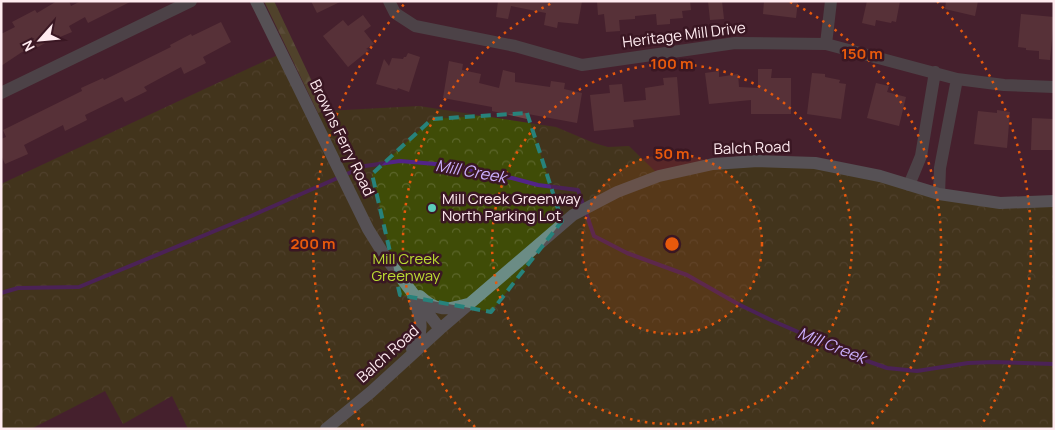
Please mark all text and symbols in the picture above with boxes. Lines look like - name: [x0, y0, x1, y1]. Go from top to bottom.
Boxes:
- north arrow: [15, 15, 65, 65]
- street label: Heritage Mill Drive: [621, 16, 747, 52]
- text: N: [17, 37, 39, 55]
- text: 150 m: [841, 43, 883, 64]
- text: 100 m: [651, 53, 693, 74]
- street label: Browns Ferry Road: [305, 76, 380, 200]
- street label: Balch Road: [713, 136, 791, 159]
- text: 50 m: [654, 143, 690, 164]
- water label: Mill Creek: [434, 154, 510, 188]
- place label: Mill Creek Greenway North Parking Lot: [442, 188, 581, 226]
- marker: Mill Creek Greenway North Parking Lot: [426, 202, 438, 214]
- text: 200 m: [290, 233, 336, 254]
- centre of rings: [663, 235, 681, 253]
- park label: Mill Creek Greenway: [372, 248, 441, 286]
- street label: Balch Road: [352, 320, 423, 387]
- water label: Mill Creek: [795, 321, 871, 369]

